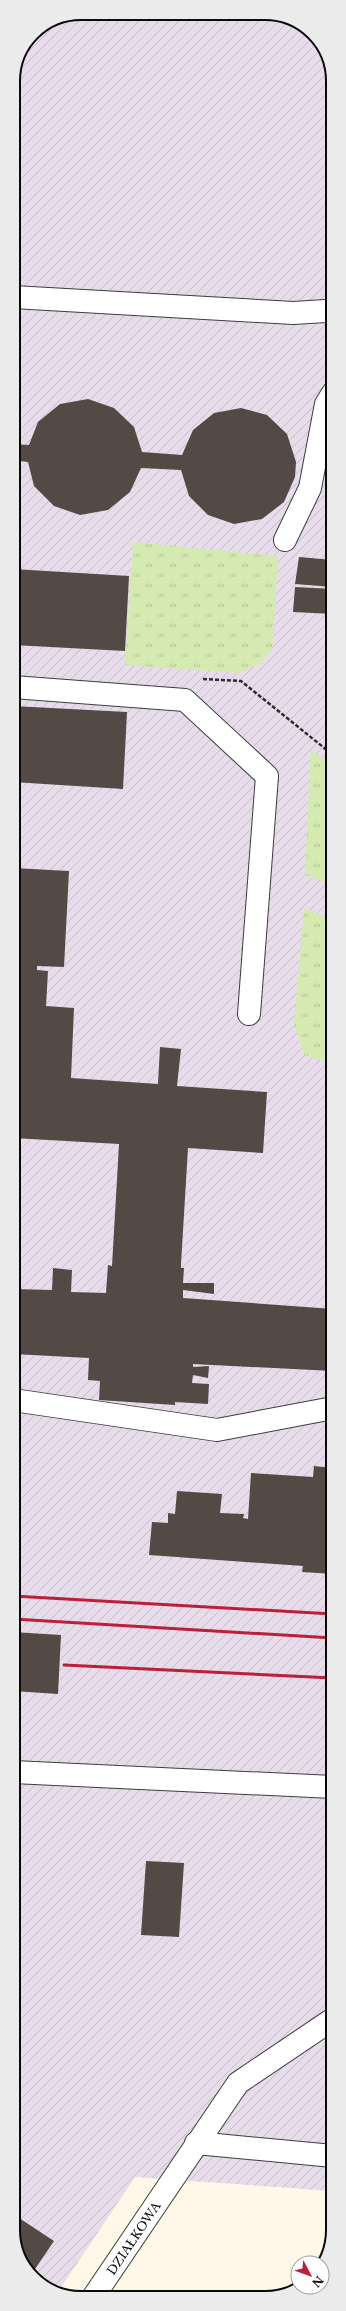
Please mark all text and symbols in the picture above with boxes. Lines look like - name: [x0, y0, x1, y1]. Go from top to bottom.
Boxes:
- street label: DZIAŁKOWA: [103, 2198, 164, 2277]
- north arrow: [290, 2255, 330, 2295]
- text: N: [308, 2273, 326, 2291]

